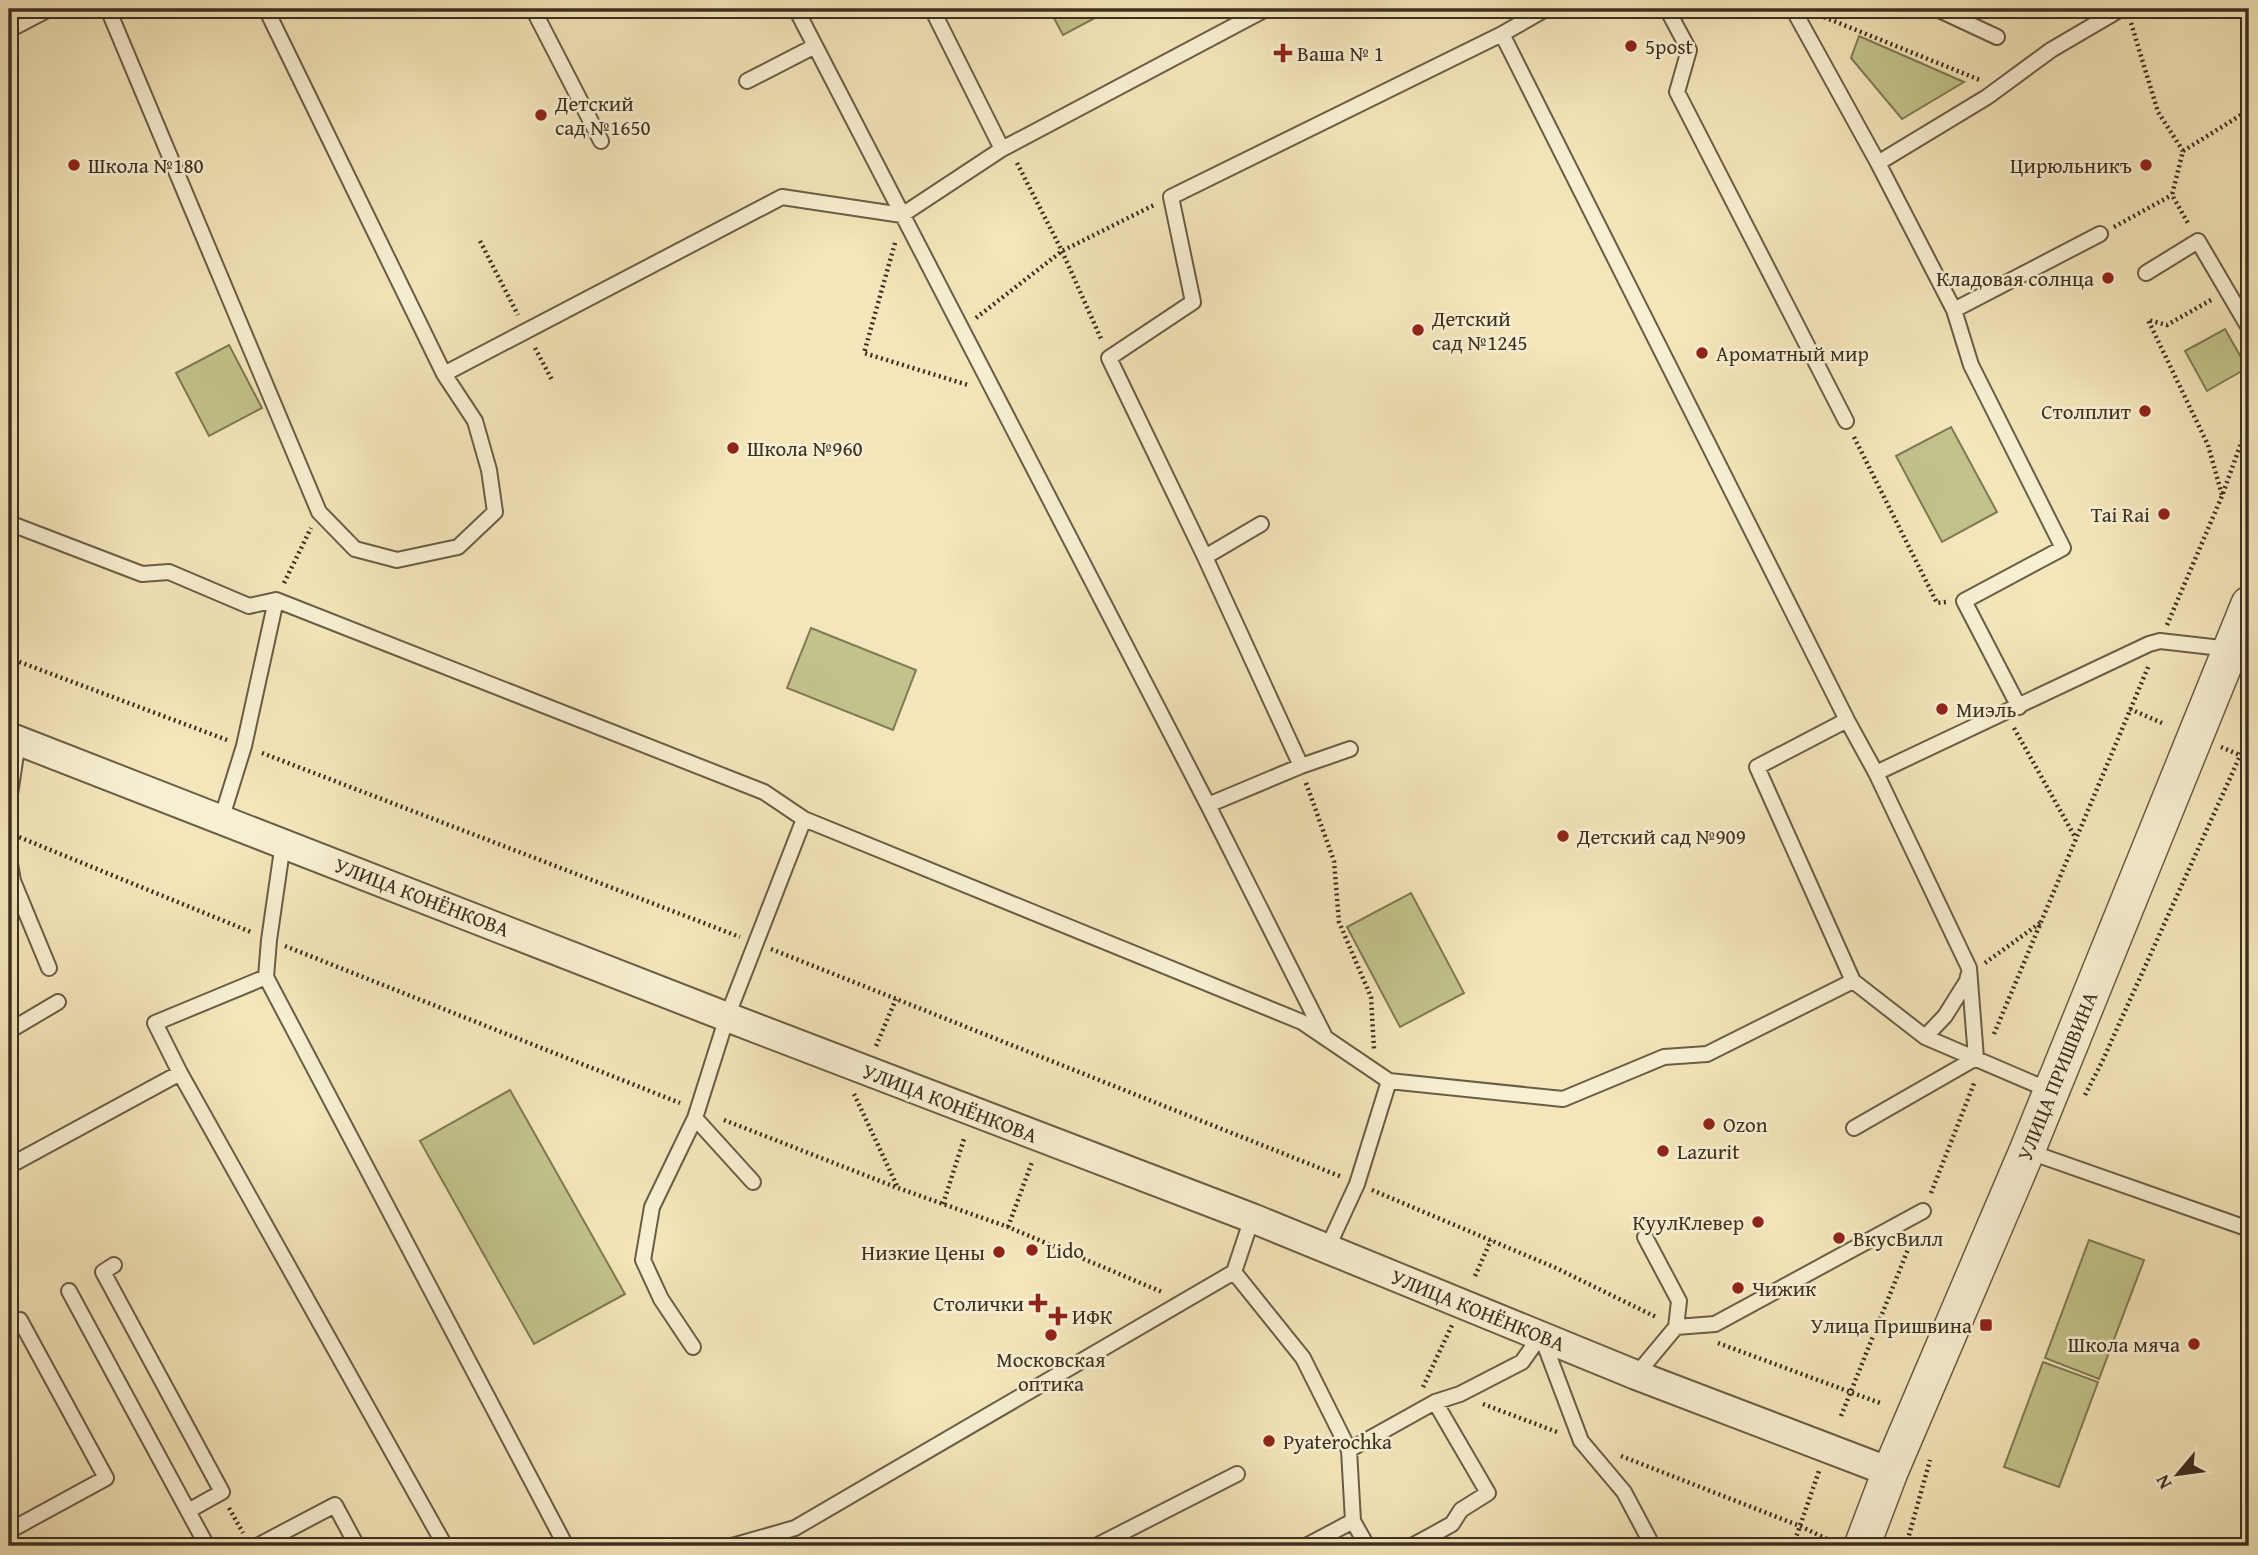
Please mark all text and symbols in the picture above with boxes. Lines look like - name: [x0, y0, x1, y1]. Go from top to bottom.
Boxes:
- place label: 5post: [1645, 31, 1693, 62]
- place label: Ваша № 1: [1297, 38, 1384, 69]
- marker: 5post: [1623, 38, 1639, 54]
- marker: Ваша № 1: [1275, 45, 1291, 61]
- place label: Детский сад №1650: [554, 88, 651, 143]
- marker: Детский сад №1650: [533, 107, 549, 123]
- place label: Школа №180: [88, 150, 204, 181]
- place label: Цирюльникъ: [2010, 150, 2132, 181]
- marker: Школа №180: [66, 157, 82, 173]
- marker: Цирюльникъ: [2138, 157, 2154, 173]
- place label: Кладовая солнца: [1936, 263, 2094, 294]
- marker: Кладовая солнца: [2100, 270, 2116, 286]
- place label: Детский сад №1245: [1431, 303, 1528, 358]
- marker: Детский сад №1245: [1410, 322, 1426, 338]
- place label: Ароматный мир: [1716, 338, 1869, 369]
- marker: Ароматный мир: [1694, 345, 1710, 361]
- place label: Столплит: [2041, 396, 2131, 427]
- marker: Столплит: [2137, 403, 2153, 419]
- place label: Школа №960: [747, 433, 863, 464]
- marker: Школа №960: [725, 440, 741, 456]
- place label: Tai Rai: [2091, 499, 2150, 530]
- marker: Tai Rai: [2156, 506, 2172, 522]
- place label: Миэль: [1956, 694, 2016, 725]
- marker: Миэль: [1934, 701, 1950, 717]
- place label: Детский сад №909: [1576, 821, 1746, 852]
- marker: Детский сад №909: [1555, 828, 1571, 844]
- street label: УЛИЦА КОНЁНКОВА: [330, 849, 514, 945]
- street label: УЛИЦА ПРИШВИНА: [2009, 986, 2105, 1165]
- street label: УЛИЦА КОНЁНКОВА: [858, 1055, 1042, 1151]
- place label: Ozon: [1723, 1109, 1768, 1140]
- marker: Ozon: [1701, 1116, 1717, 1132]
- place label: Lazurit: [1677, 1136, 1740, 1167]
- marker: Lazurit: [1655, 1143, 1671, 1159]
- place label: КуулКлевер: [1632, 1207, 1744, 1238]
- marker: КуулКлевер: [1750, 1214, 1766, 1230]
- place label: ВкусВилл: [1853, 1223, 1944, 1254]
- marker: ВкусВилл: [1831, 1230, 1847, 1246]
- place label: Lido: [1046, 1235, 1084, 1266]
- place label: Низкие Цены: [861, 1237, 985, 1268]
- marker: Lido: [1024, 1242, 1040, 1258]
- marker: Низкие Цены: [991, 1244, 1007, 1260]
- street label: УЛИЦА КОНЁНКОВА: [1386, 1261, 1570, 1359]
- place label: Чижик: [1752, 1273, 1816, 1304]
- marker: Чижик: [1730, 1280, 1746, 1296]
- place label: Столички: [933, 1288, 1024, 1319]
- marker: Столички: [1030, 1295, 1046, 1311]
- place label: ИФК: [1072, 1301, 1113, 1332]
- marker: ИФК: [1050, 1308, 1066, 1324]
- place label: Улица Пришвина: [1810, 1310, 1972, 1341]
- marker: Улица Пришвина: [1978, 1317, 1994, 1333]
- marker: Московская оптика: [1043, 1327, 1059, 1343]
- place label: Школа мяча: [2068, 1329, 2180, 1360]
- marker: Школа мяча: [2186, 1336, 2202, 1352]
- place label: Московская оптика: [996, 1344, 1106, 1399]
- place label: Pyaterochka: [1283, 1426, 1392, 1457]
- marker: Pyaterochka: [1261, 1433, 1277, 1449]
- north arrow: [2142, 1440, 2212, 1510]
- text: N: [2148, 1470, 2178, 1495]

